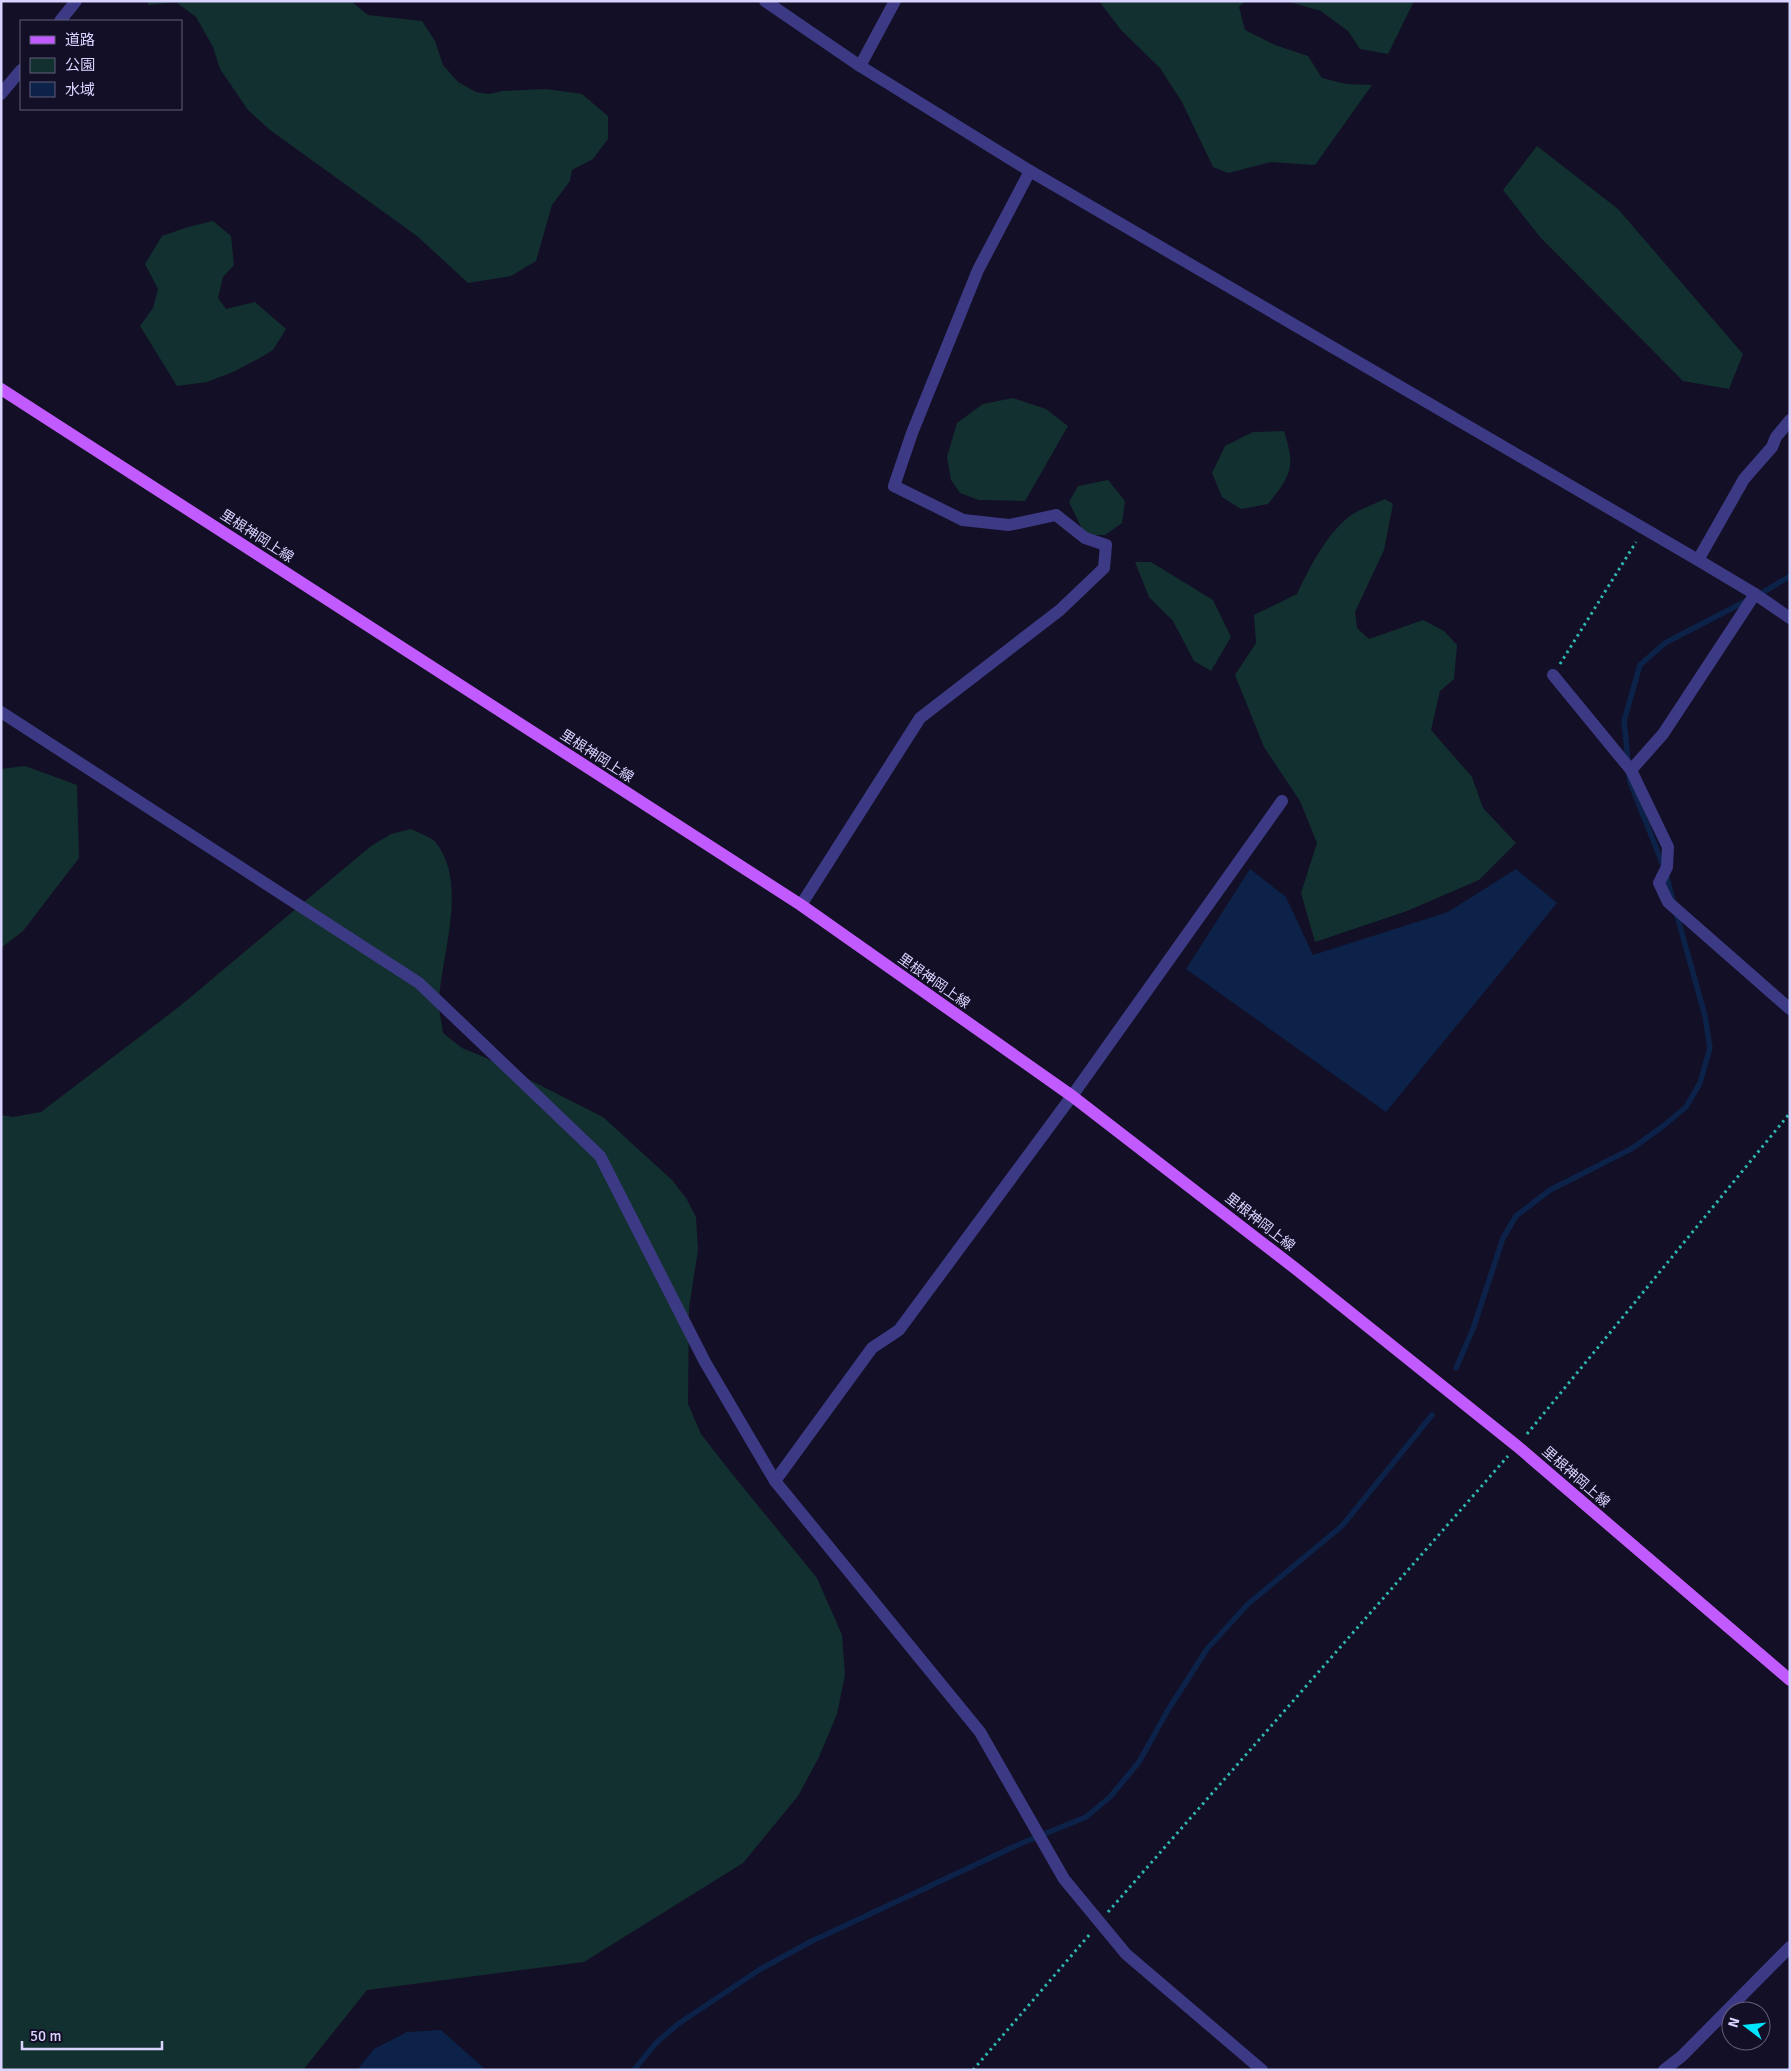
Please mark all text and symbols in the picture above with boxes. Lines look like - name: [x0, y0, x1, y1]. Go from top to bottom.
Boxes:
- legend: [20, 20, 182, 110]
- text: 道路: [65, 31, 95, 49]
- text: 公園: [65, 56, 95, 74]
- text: 水域: [65, 81, 95, 99]
- street label: 里根神岡上線: [217, 506, 297, 566]
- street label: 里根神岡上線: [557, 726, 637, 786]
- street label: 里根神岡上線: [895, 950, 973, 1012]
- street label: 里根神岡上線: [1222, 1189, 1298, 1255]
- street label: 里根神岡上線: [1539, 1443, 1613, 1511]
- north arrow: [1721, 2001, 1771, 2051]
- text: N: [1724, 2016, 1743, 2030]
- scale bar: [22, 2018, 162, 2050]
- text: 50 m: [30, 2027, 61, 2045]

